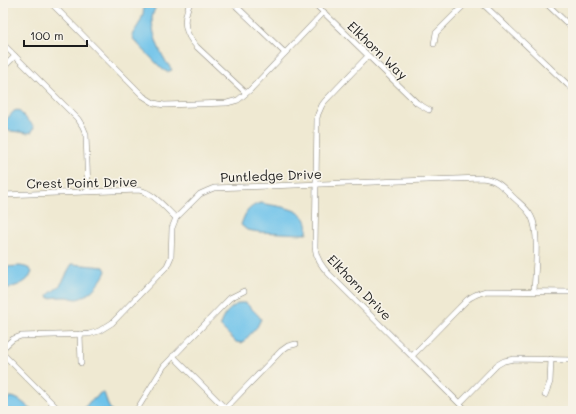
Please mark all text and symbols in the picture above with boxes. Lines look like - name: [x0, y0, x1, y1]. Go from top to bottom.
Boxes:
- street label: Elkhorn Way: [344, 17, 412, 83]
- scale bar: [24, 22, 87, 48]
- text: 100 m: [30, 27, 64, 43]
- street label: Puntledge Drive: [220, 165, 322, 185]
- street label: Crest Point Drive: [26, 173, 138, 191]
- street label: Elkhorn Drive: [324, 251, 396, 323]

